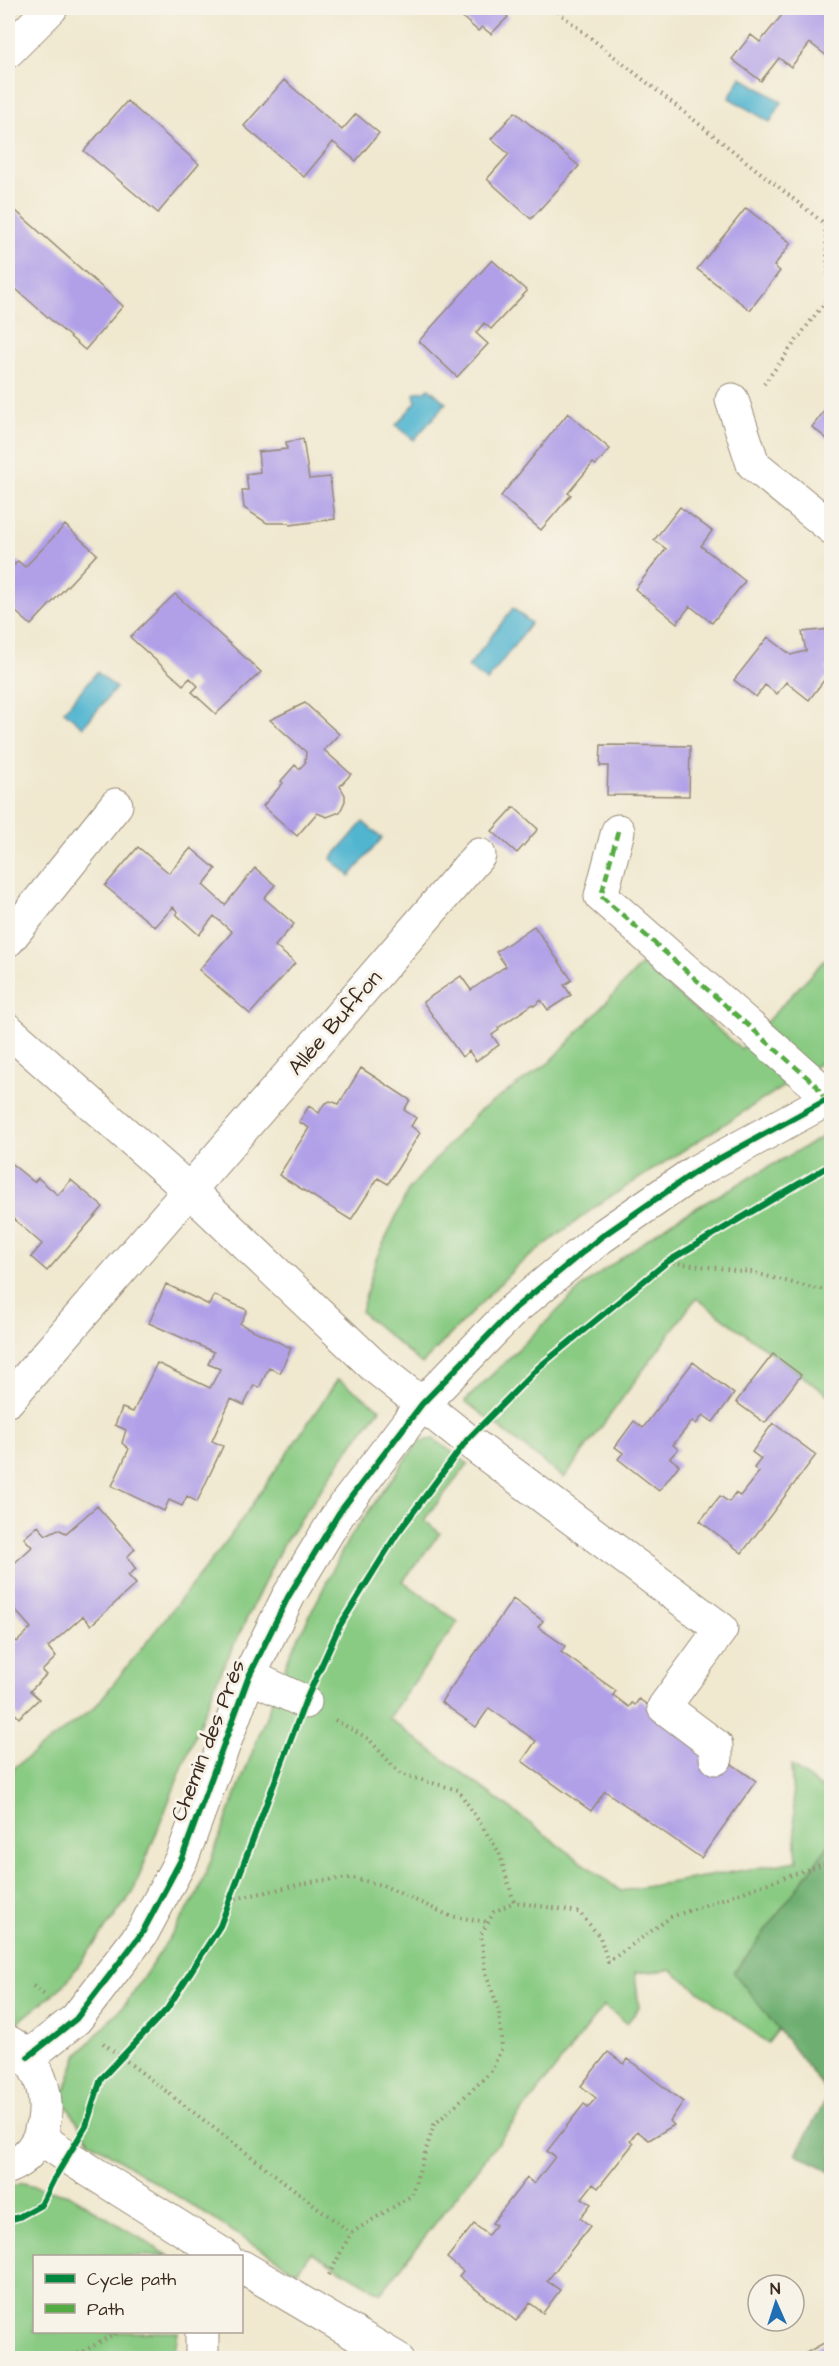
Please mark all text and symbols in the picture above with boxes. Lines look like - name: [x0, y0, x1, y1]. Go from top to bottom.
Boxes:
- street label: Allée Buffon: [281, 964, 389, 1082]
- street label: Chemin des Prés: [163, 1655, 253, 1826]
- legend: [33, 2255, 243, 2333]
- text: Cycle path: [87, 2267, 176, 2293]
- north arrow: [746, 2273, 806, 2333]
- text: N: [770, 2278, 781, 2300]
- text: Path: [87, 2297, 124, 2322]

